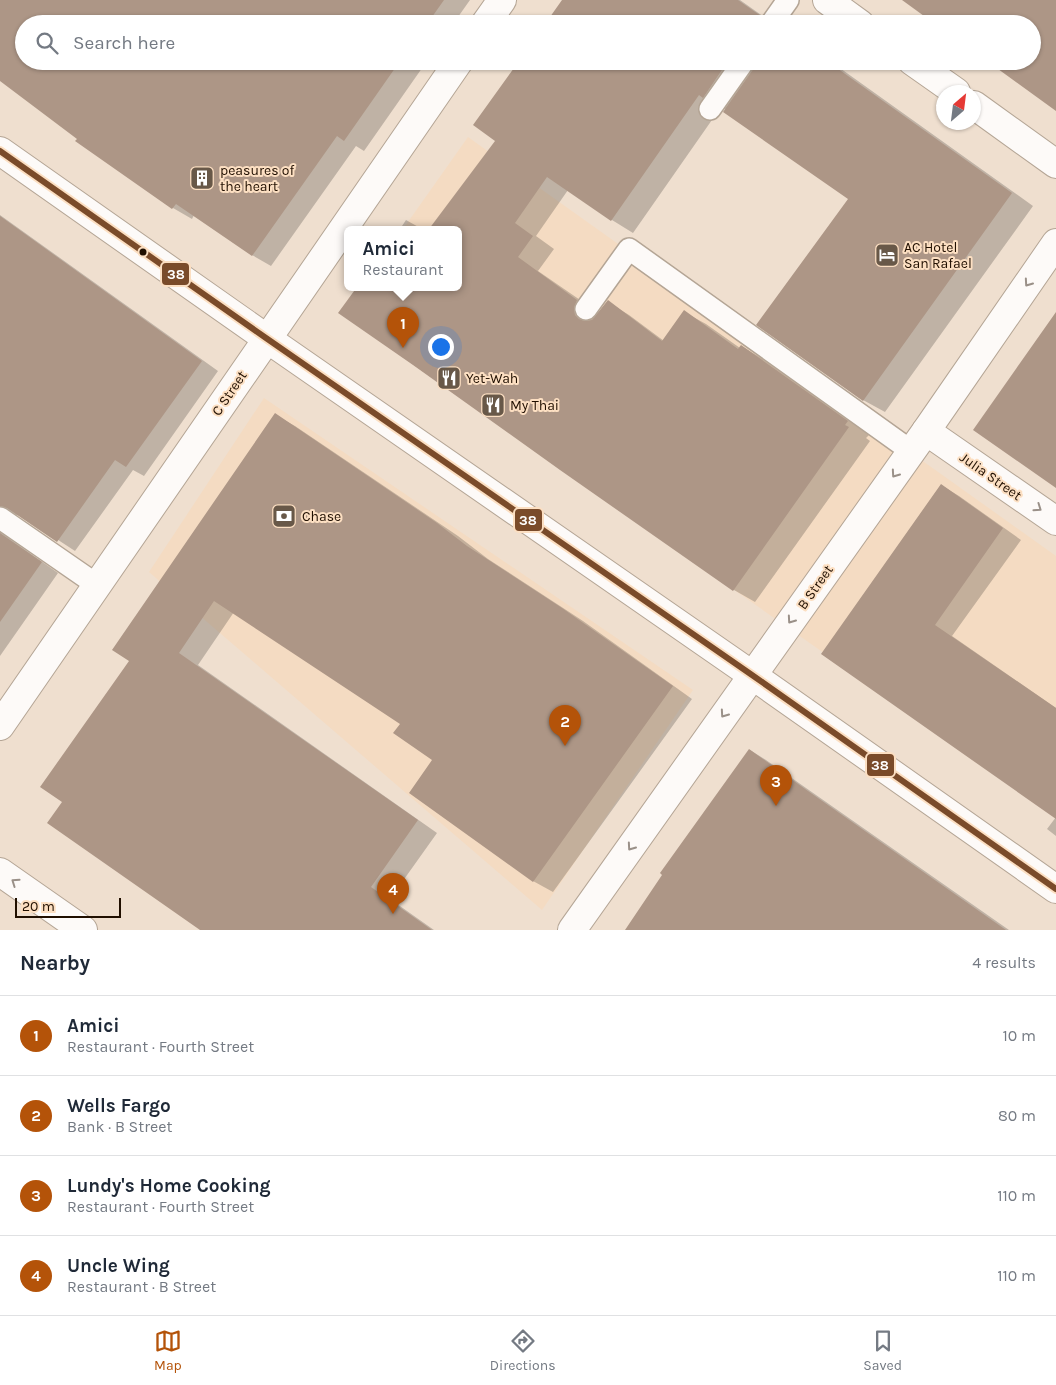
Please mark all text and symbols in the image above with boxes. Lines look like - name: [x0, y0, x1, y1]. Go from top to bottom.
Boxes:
- search box: [15, 15, 1041, 70]
- icon: search: [33, 29, 61, 57]
- text: Search here: [73, 32, 175, 54]
- north arrow: [936, 85, 981, 130]
- place label: peasures of the heart: [220, 162, 294, 195]
- building icon: peasures of the heart: [189, 165, 215, 191]
- popup: [344, 226, 462, 291]
- text: Amici: [362, 238, 415, 260]
- place label: AC Hotel San Rafael: [904, 239, 972, 272]
- hotel icon: AC Hotel San Rafael: [874, 242, 900, 268]
- unlabelled marker: [138, 247, 148, 257]
- text: Restaurant: [362, 260, 444, 279]
- line badge: 38: [161, 262, 190, 286]
- text: 38: [167, 266, 185, 283]
- one-way arrow: [1025, 277, 1034, 287]
- pin: 1: [387, 307, 419, 348]
- your location: [428, 334, 454, 360]
- restaurant icon: Yet-Wah: [436, 365, 462, 391]
- street label: C Street: [208, 368, 251, 419]
- place label: Yet-Wah: [466, 370, 518, 387]
- restaurant icon: My Thai: [480, 392, 506, 418]
- place label: My Thai: [510, 397, 559, 414]
- street label: Julia Street: [956, 449, 1025, 504]
- one-way arrow: [892, 468, 901, 477]
- one-way arrow: [1032, 502, 1041, 511]
- bank icon: Chase: [271, 503, 297, 529]
- place label: Chase: [302, 508, 341, 525]
- line badge: 38: [514, 508, 543, 532]
- text: 38: [519, 512, 537, 529]
- street label: B Street: [794, 562, 837, 613]
- one-way arrow: [788, 615, 797, 624]
- pin: 2: [549, 705, 581, 746]
- one-way arrow: [721, 709, 730, 718]
- line badge: 38: [866, 753, 895, 777]
- text: 38: [871, 757, 889, 774]
- pin: 3: [760, 765, 792, 806]
- one-way arrow: [628, 841, 637, 851]
- pin: 4: [377, 873, 409, 914]
- one-way arrow: [11, 879, 20, 888]
- scale bar: [15, 895, 121, 918]
- text: 20 m: [22, 898, 55, 915]
- text: Nearby: [20, 951, 90, 975]
- text: 4 results: [972, 953, 1036, 972]
- text: Amici: [67, 1015, 119, 1037]
- text: 1: [33, 1026, 39, 1045]
- text: 10 m: [1002, 1026, 1036, 1045]
- text: Restaurant · Fourth Street: [67, 1037, 254, 1056]
- text: Wells Fargo: [67, 1095, 171, 1117]
- text: 2: [31, 1106, 41, 1125]
- text: 80 m: [998, 1106, 1036, 1125]
- text: Bank · B Street: [67, 1117, 173, 1136]
- text: Lundy's Home Cooking: [67, 1175, 271, 1197]
- text: 3: [31, 1186, 41, 1205]
- text: 110 m: [997, 1186, 1036, 1205]
- text: Restaurant · Fourth Street: [67, 1197, 254, 1216]
- text: Uncle Wing: [67, 1255, 170, 1277]
- text: 4: [31, 1266, 41, 1285]
- text: 110 m: [997, 1266, 1036, 1285]
- text: Restaurant · B Street: [67, 1277, 216, 1296]
- tab: Map: [154, 1327, 182, 1374]
- tab: Directions: [490, 1327, 556, 1374]
- tab: Saved: [863, 1327, 902, 1374]

